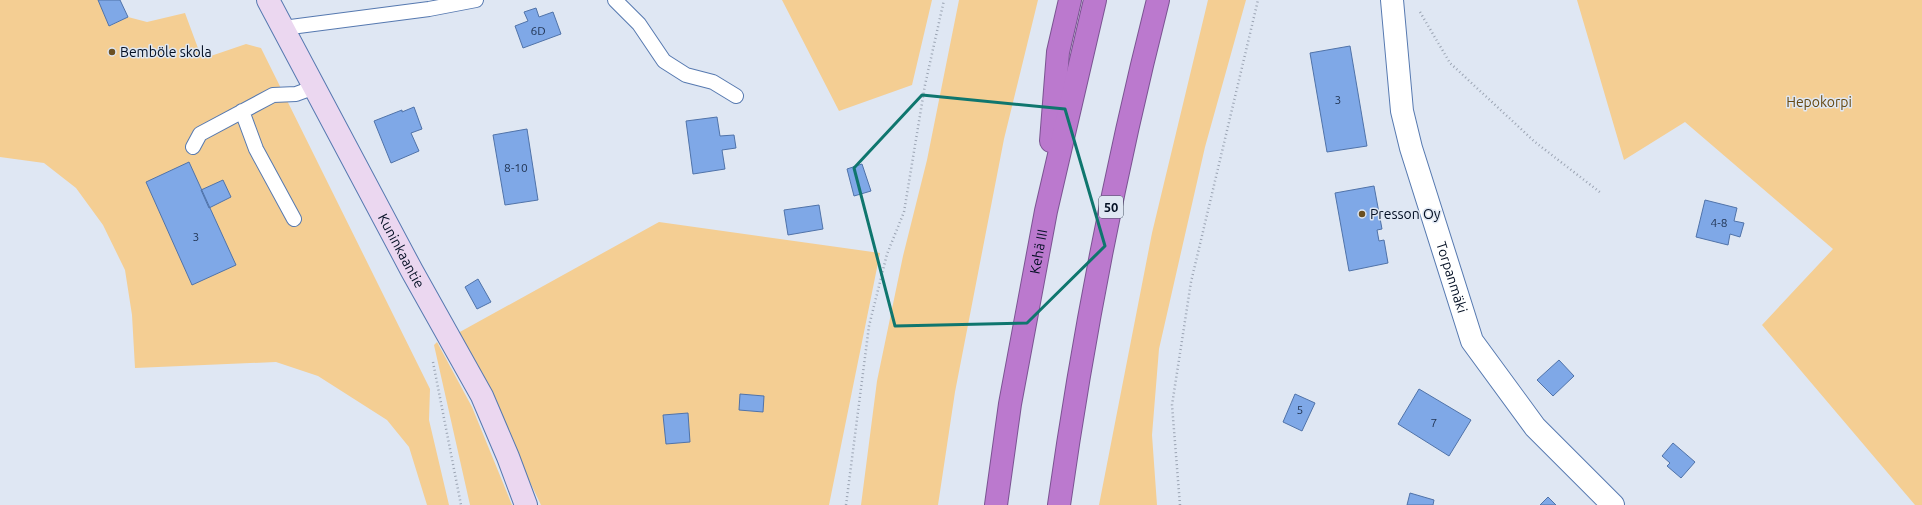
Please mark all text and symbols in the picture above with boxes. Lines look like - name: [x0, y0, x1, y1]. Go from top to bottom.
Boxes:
- house number: 6D: [530, 24, 546, 37]
- place label: Bemböle skola: [120, 44, 212, 60]
- marker: Bemböle skola: [107, 47, 117, 57]
- house number: 3: [1335, 93, 1341, 106]
- park label: Hepokorpi: [1786, 94, 1852, 110]
- house number: 8-10: [504, 161, 528, 174]
- road number: 50: [1099, 196, 1123, 218]
- place label: Presson Oy: [1370, 206, 1441, 222]
- marker: Presson Oy: [1357, 209, 1367, 219]
- street label: Kuninkaantie: [375, 211, 428, 291]
- house number: 4-8: [1710, 216, 1728, 229]
- street label: Kehä III: [1026, 228, 1050, 275]
- house number: 3: [193, 230, 199, 243]
- street label: Torpanmäki: [1433, 240, 1471, 315]
- house number: 5: [1297, 403, 1303, 416]
- house number: 7: [1431, 416, 1437, 429]

